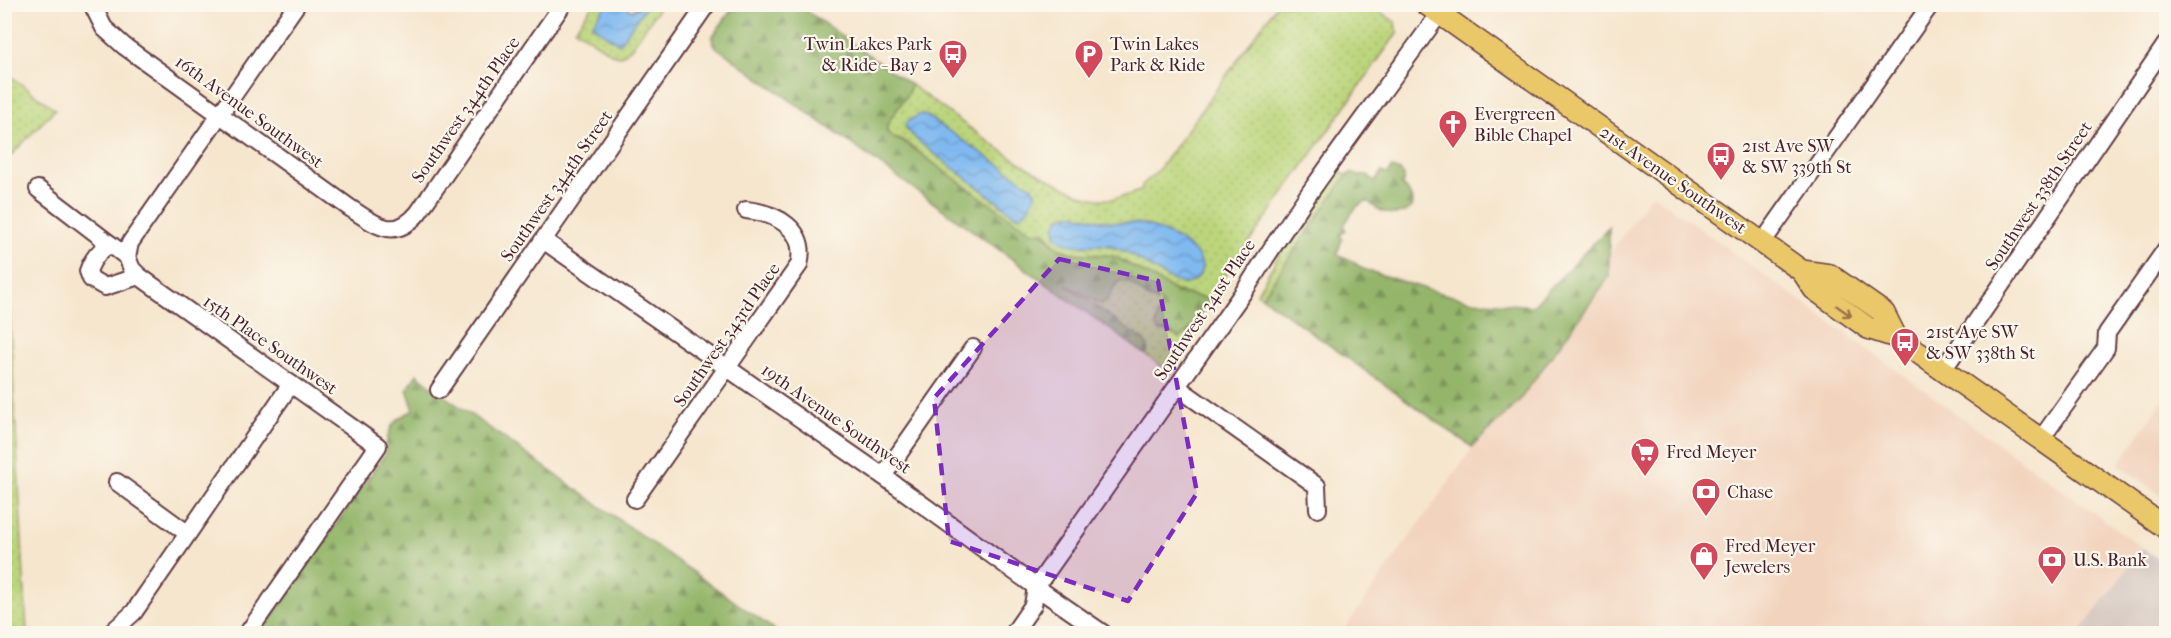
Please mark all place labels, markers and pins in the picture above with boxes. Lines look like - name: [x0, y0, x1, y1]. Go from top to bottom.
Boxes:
- place label: Twin Lakes Park & Ride - Bay 2: [804, 34, 933, 76]
- place label: Twin Lakes Park & Ride: [1110, 34, 1205, 76]
- bus stop icon: Twin Lakes Park & Ride - Bay 2: [937, 38, 969, 80]
- parking icon: Twin Lakes Park & Ride: [1073, 38, 1105, 80]
- place label: Evergreen Bible Chapel: [1474, 104, 1572, 146]
- church icon: Evergreen Bible Chapel: [1437, 108, 1469, 150]
- place label: 21st Ave SW & SW 339th St: [1742, 136, 1852, 178]
- bus stop icon: 21st Ave SW & SW 339th St: [1705, 140, 1737, 182]
- place label: 21st Ave SW & SW 338th St: [1926, 322, 2036, 364]
- bus stop icon: 21st Ave SW & SW 338th St: [1889, 326, 1921, 368]
- supermarket icon: Fred Meyer: [1629, 436, 1661, 478]
- place label: Fred Meyer: [1666, 442, 1757, 463]
- bank icon: Chase: [1690, 476, 1722, 518]
- place label: Chase: [1727, 482, 1773, 503]
- place label: Fred Meyer Jewelers: [1723, 536, 1816, 578]
- shop icon: Fred Meyer Jewelers: [1688, 540, 1720, 582]
- bank icon: U.S. Bank: [2036, 544, 2068, 586]
- place label: U.S. Bank: [2073, 550, 2148, 571]

